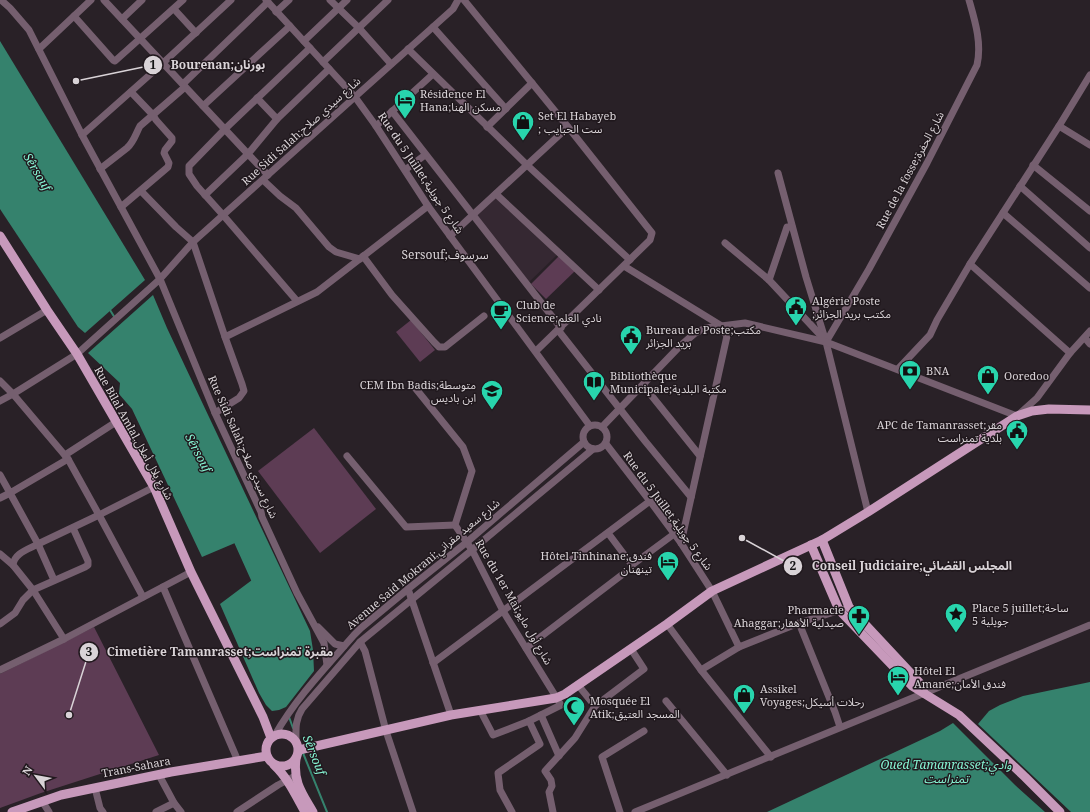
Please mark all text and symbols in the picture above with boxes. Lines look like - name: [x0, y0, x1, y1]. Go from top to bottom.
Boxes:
- callout: Bourenan;بورنان: [143, 53, 273, 77]
- text: 1: [150, 56, 157, 73]
- text: Bourenan;بورنان: [171, 56, 265, 73]
- street label: Rue Sidi Salah;شارع سيدي صلاح: [238, 73, 365, 190]
- place label: Résidence El Hana;مسكن الهنا: [420, 86, 501, 114]
- hotel icon: Résidence El Hana;مسكن الهنا: [392, 87, 418, 120]
- place label: Set El Habayeb ; ست الحبايب: [538, 108, 616, 136]
- street label: Rue de la fosse;شارع الحفرة: [872, 108, 948, 232]
- street label: Rue du 5 Juillet,شارع 5 جويلية: [374, 109, 468, 237]
- shop icon: Set El Habayeb ; ست الحبايب: [510, 109, 536, 142]
- water label: Sêrsouf: [19, 150, 57, 196]
- district label: Sersouf;سرسوف: [401, 246, 489, 263]
- place label: Algérie Poste ;مكتب بريد الجزائر: [812, 293, 891, 321]
- public building icon: Algérie Poste ;مكتب بريد الجزائر: [783, 294, 809, 327]
- place label: Club de Science;نادي العلم: [516, 297, 602, 328]
- cafe icon: Club de Science;نادي العلم: [488, 298, 514, 331]
- place label: Bureau de Poste;مكتب بريد الجزائر: [645, 322, 761, 350]
- public building icon: Bureau de Poste;مكتب بريد الجزائر: [618, 323, 644, 356]
- bank icon: BNA: [897, 358, 923, 391]
- street label: Rue Bilal Amlal,شارع بلال أملال: [91, 363, 178, 503]
- place label: BNA: [926, 363, 950, 378]
- shop icon: Ooredoo: [975, 363, 1001, 396]
- place label: Bibliothèque Municipale;مكتبة البلدية: [610, 368, 727, 396]
- place label: Ooredoo: [1004, 368, 1049, 383]
- library icon: Bibliothèque Municipale;مكتبة البلدية: [581, 369, 607, 402]
- street label: Rue Sidi Salah;شارع سيدي صلاح: [203, 373, 282, 522]
- place label: CEM Ibn Badis;متوسطة ابن باديس: [360, 377, 476, 405]
- school or university icon: CEM Ibn Badis;متوسطة ابن باديس: [479, 378, 505, 411]
- place label: APC de Tamanrasset;مقر بلدية تمنراست: [877, 417, 1002, 445]
- public building icon: APC de Tamanrasset;مقر بلدية تمنراست: [1004, 418, 1030, 451]
- water label: Sêrsouf: [181, 430, 217, 477]
- street label: Rue du 5 Juillet,شارع 5 جويلية: [619, 448, 717, 574]
- street label: Avenue Said Mokrani;شارع سعيد مقراني: [343, 495, 504, 634]
- street label: Rue du 1er Mai;شارع أول مايو: [471, 536, 557, 668]
- place label: Hôtel Tinhinane;فندق تينهنان: [541, 548, 652, 576]
- hotel icon: Hôtel Tinhinane;فندق تينهنان: [655, 549, 681, 582]
- callout: Conseil Judiciaire;المجلس القضائي: [783, 554, 1020, 578]
- text: 2: [790, 557, 797, 574]
- text: Conseil Judiciaire;المجلس القضائي: [812, 557, 1012, 576]
- place label: Place 5 juillet;ساحة 5 جويلية: [972, 600, 1069, 628]
- place icon: Place 5 juillet;ساحة 5 جويلية: [943, 601, 969, 634]
- place label: Pharmacie Ahaggar;صيدلية الأهقار: [734, 602, 844, 630]
- pharmacy icon: Pharmacie Ahaggar;صيدلية الأهقار: [846, 603, 872, 636]
- callout: Cimetière Tamanrasset;مقبرة تمنراست: [79, 640, 341, 664]
- text: 3: [86, 643, 93, 660]
- text: Cimetière Tamanrasset;مقبرة تمنراست: [107, 643, 333, 660]
- place label: Hôtel El Amane;فندق الأمان: [914, 663, 1006, 691]
- hotel icon: Hôtel El Amane;فندق الأمان: [885, 664, 911, 697]
- place label: Assikel Voyages;رحلات أسيكل: [760, 681, 865, 709]
- shop icon: Assikel Voyages;رحلات أسيكل: [731, 682, 757, 715]
- place label: Mosquée El Atik;المسجد العتيق: [590, 693, 680, 721]
- mosque icon: Mosquée El Atik;المسجد العتيق: [561, 694, 587, 727]
- water label: Sêrsouf: [299, 732, 331, 779]
- street label: Trans-Sahara: [100, 752, 172, 781]
- north arrow: [16, 756, 56, 796]
- water label: Oued Tamanrasset;وادي تمنراست: [880, 756, 1012, 787]
- text: N: [18, 763, 36, 778]

